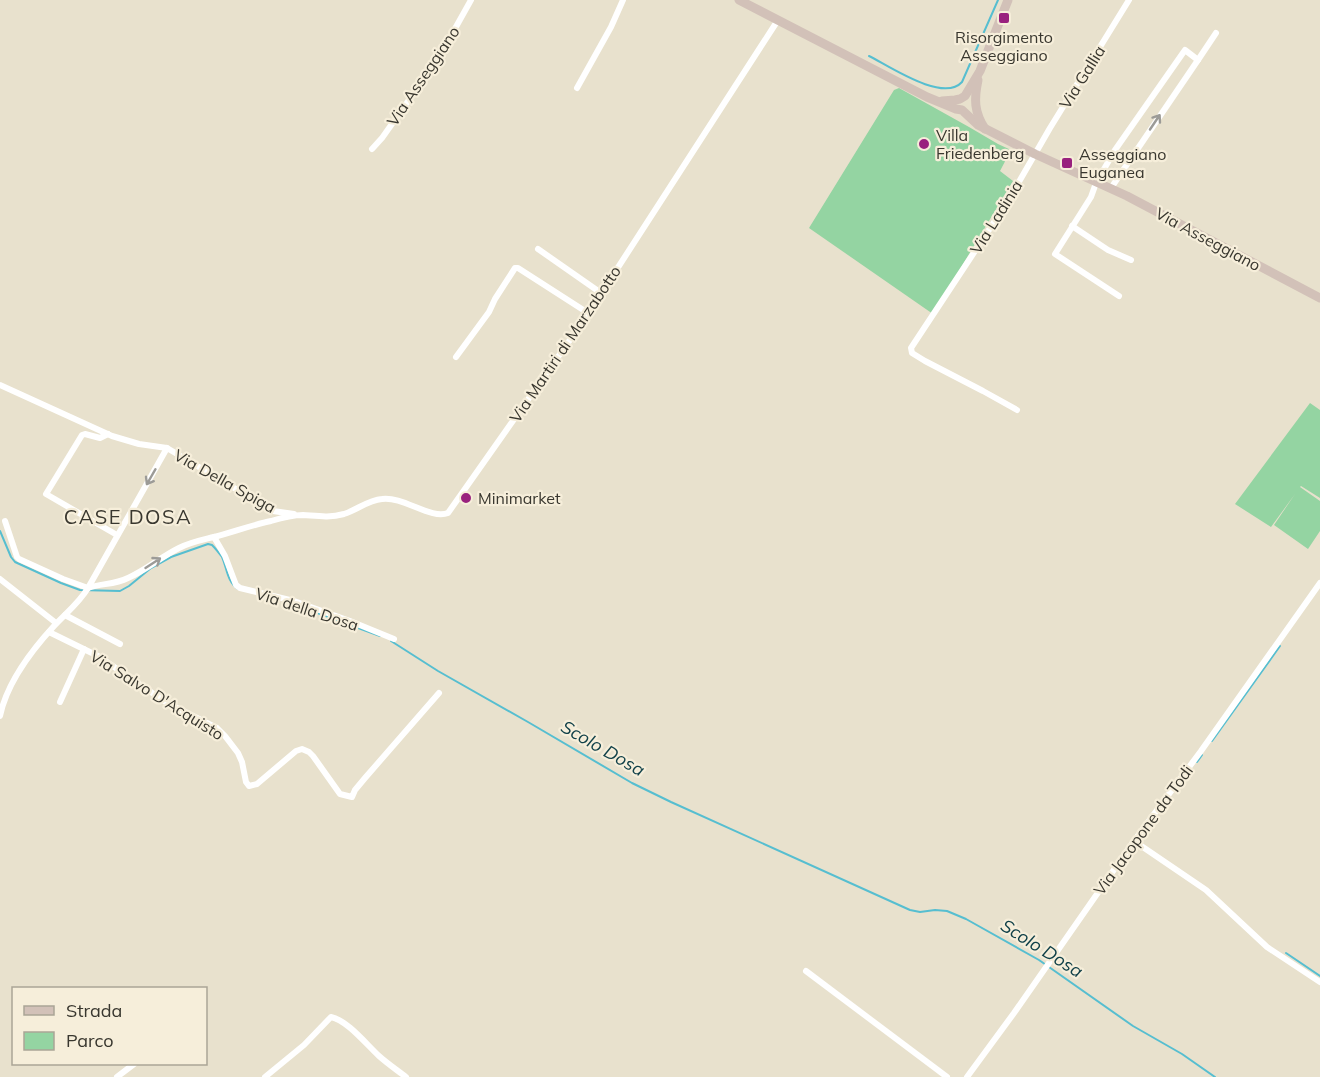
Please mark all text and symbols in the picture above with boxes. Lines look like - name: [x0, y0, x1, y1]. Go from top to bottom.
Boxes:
- marker: Risorgimento Asseggiano: [997, 11, 1011, 25]
- street label: Via Asseggiano: [382, 22, 464, 130]
- place label: Risorgimento Asseggiano: [955, 27, 1053, 65]
- street label: Via Gallia: [1055, 42, 1109, 112]
- one-way arrow: [1149, 115, 1161, 131]
- place label: Villa Friedenberg: [936, 125, 1025, 163]
- marker: Villa Friedenberg: [917, 137, 931, 151]
- place label: Asseggiano Euganea: [1079, 144, 1166, 182]
- marker: Asseggiano Euganea: [1060, 156, 1074, 170]
- street label: Via Ladinia: [965, 176, 1027, 258]
- street label: Via Asseggiano: [1152, 203, 1264, 275]
- street label: Via Martiri di Marzabotto: [505, 262, 625, 426]
- street label: Via Della Spiga: [171, 445, 279, 517]
- one-way arrow: [144, 468, 156, 485]
- place label: Minimarket: [478, 488, 561, 508]
- marker: Minimarket: [459, 491, 473, 505]
- district label: CASE DOSA: [64, 504, 192, 529]
- one-way arrow: [144, 557, 161, 570]
- street label: Via della Dosa: [253, 583, 361, 635]
- street label: Via Salvo D'Acquisto: [86, 646, 228, 744]
- water label: Scolo Dosa: [557, 715, 649, 781]
- street label: Via Jacopone da Todi: [1089, 761, 1197, 899]
- water label: Scolo Dosa: [996, 914, 1088, 982]
- legend: [12, 987, 207, 1065]
- text: Strada: [66, 999, 122, 1022]
- text: Parco: [66, 1029, 114, 1052]

